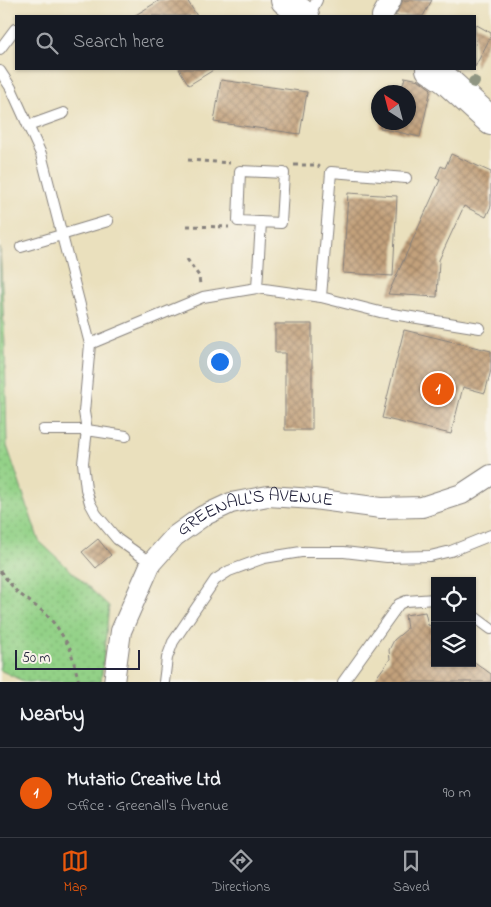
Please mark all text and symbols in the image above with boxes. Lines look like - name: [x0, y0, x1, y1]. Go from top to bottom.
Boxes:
- search box: [15, 15, 476, 70]
- icon: search: [33, 29, 61, 57]
- text: Search here: [73, 29, 164, 56]
- north arrow: [371, 85, 416, 130]
- your location: [207, 349, 233, 375]
- pin: 1: [422, 370, 454, 408]
- street label: GREENALL'S AVENUE: [172, 483, 335, 543]
- map controls: [431, 577, 476, 667]
- button: locate: [431, 577, 476, 622]
- button: layers: [431, 622, 476, 667]
- scale bar: [15, 647, 140, 670]
- text: 50 m: [22, 648, 50, 669]
- text: Nearby: [20, 700, 84, 730]
- text: Mutatio Creative Ltd: [67, 767, 221, 794]
- text: 1: [33, 781, 39, 805]
- text: 90 m: [443, 781, 471, 805]
- text: Office · Greenall's Avenue: [67, 794, 228, 818]
- tab: Map: [61, 847, 89, 898]
- tab: Directions: [212, 847, 270, 898]
- tab: Saved: [393, 847, 430, 898]

